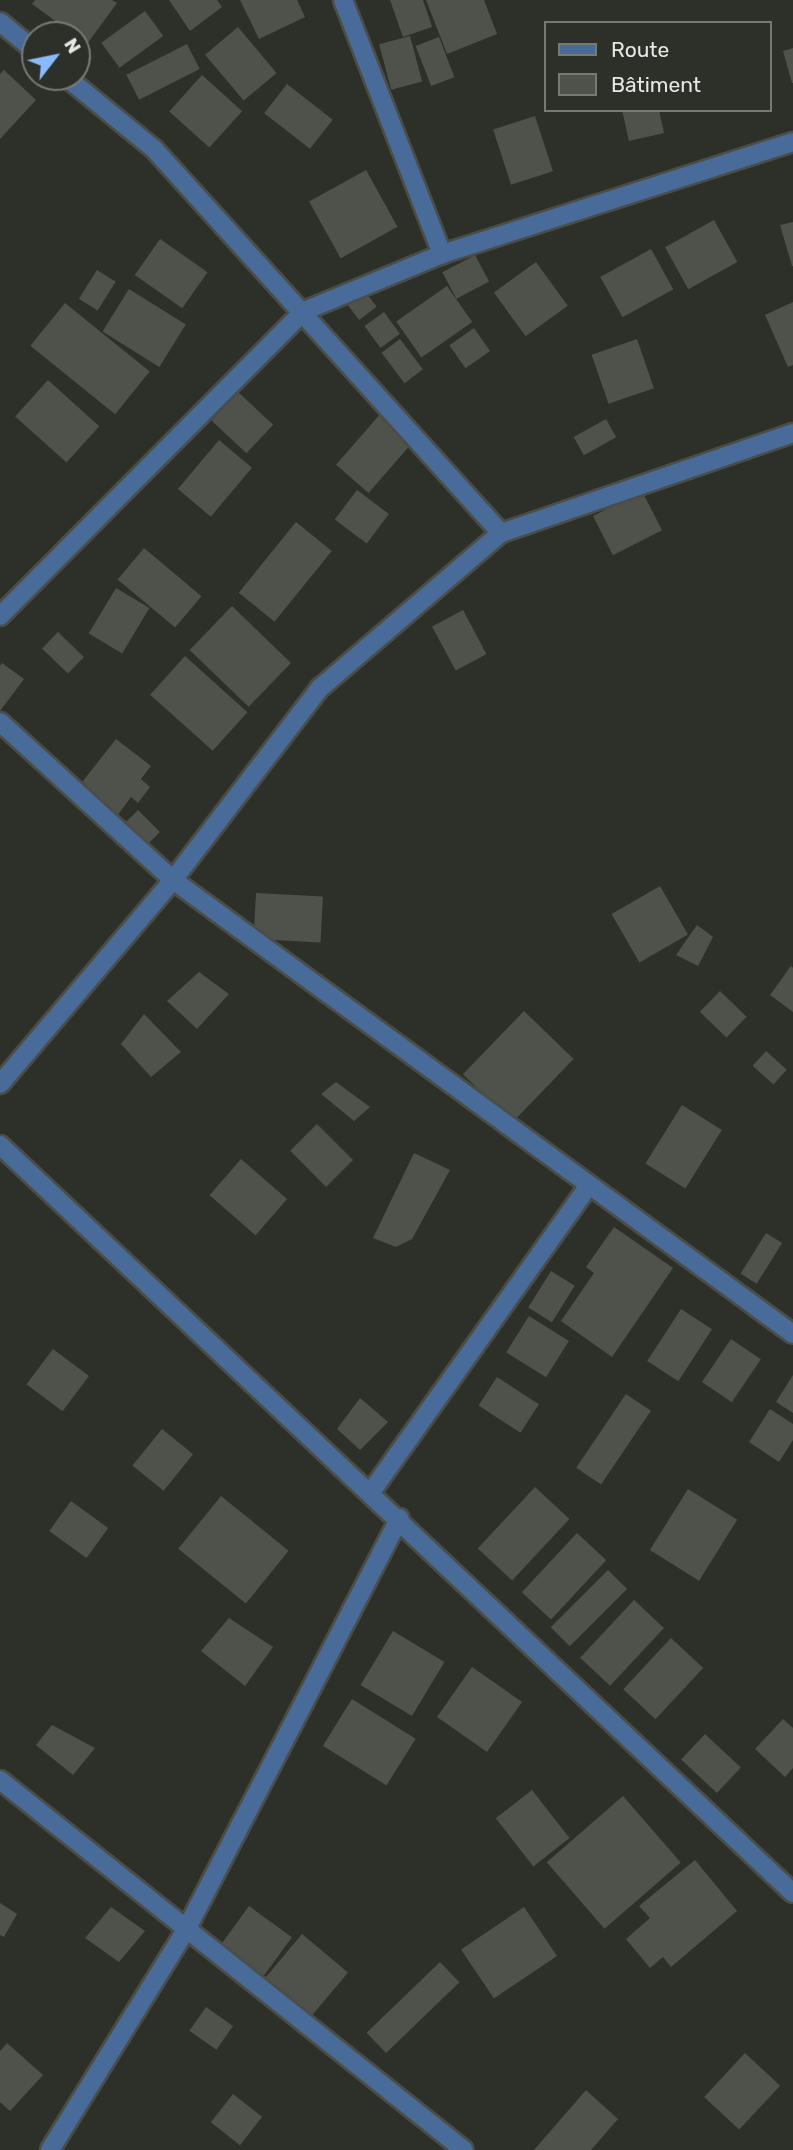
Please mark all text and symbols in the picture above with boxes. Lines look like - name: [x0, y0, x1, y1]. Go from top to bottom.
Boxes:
- north arrow: [21, 21, 91, 91]
- legend: [544, 21, 772, 112]
- text: N: [59, 34, 86, 58]
- text: Route: [611, 37, 669, 62]
- text: Bâtiment: [611, 72, 701, 97]

